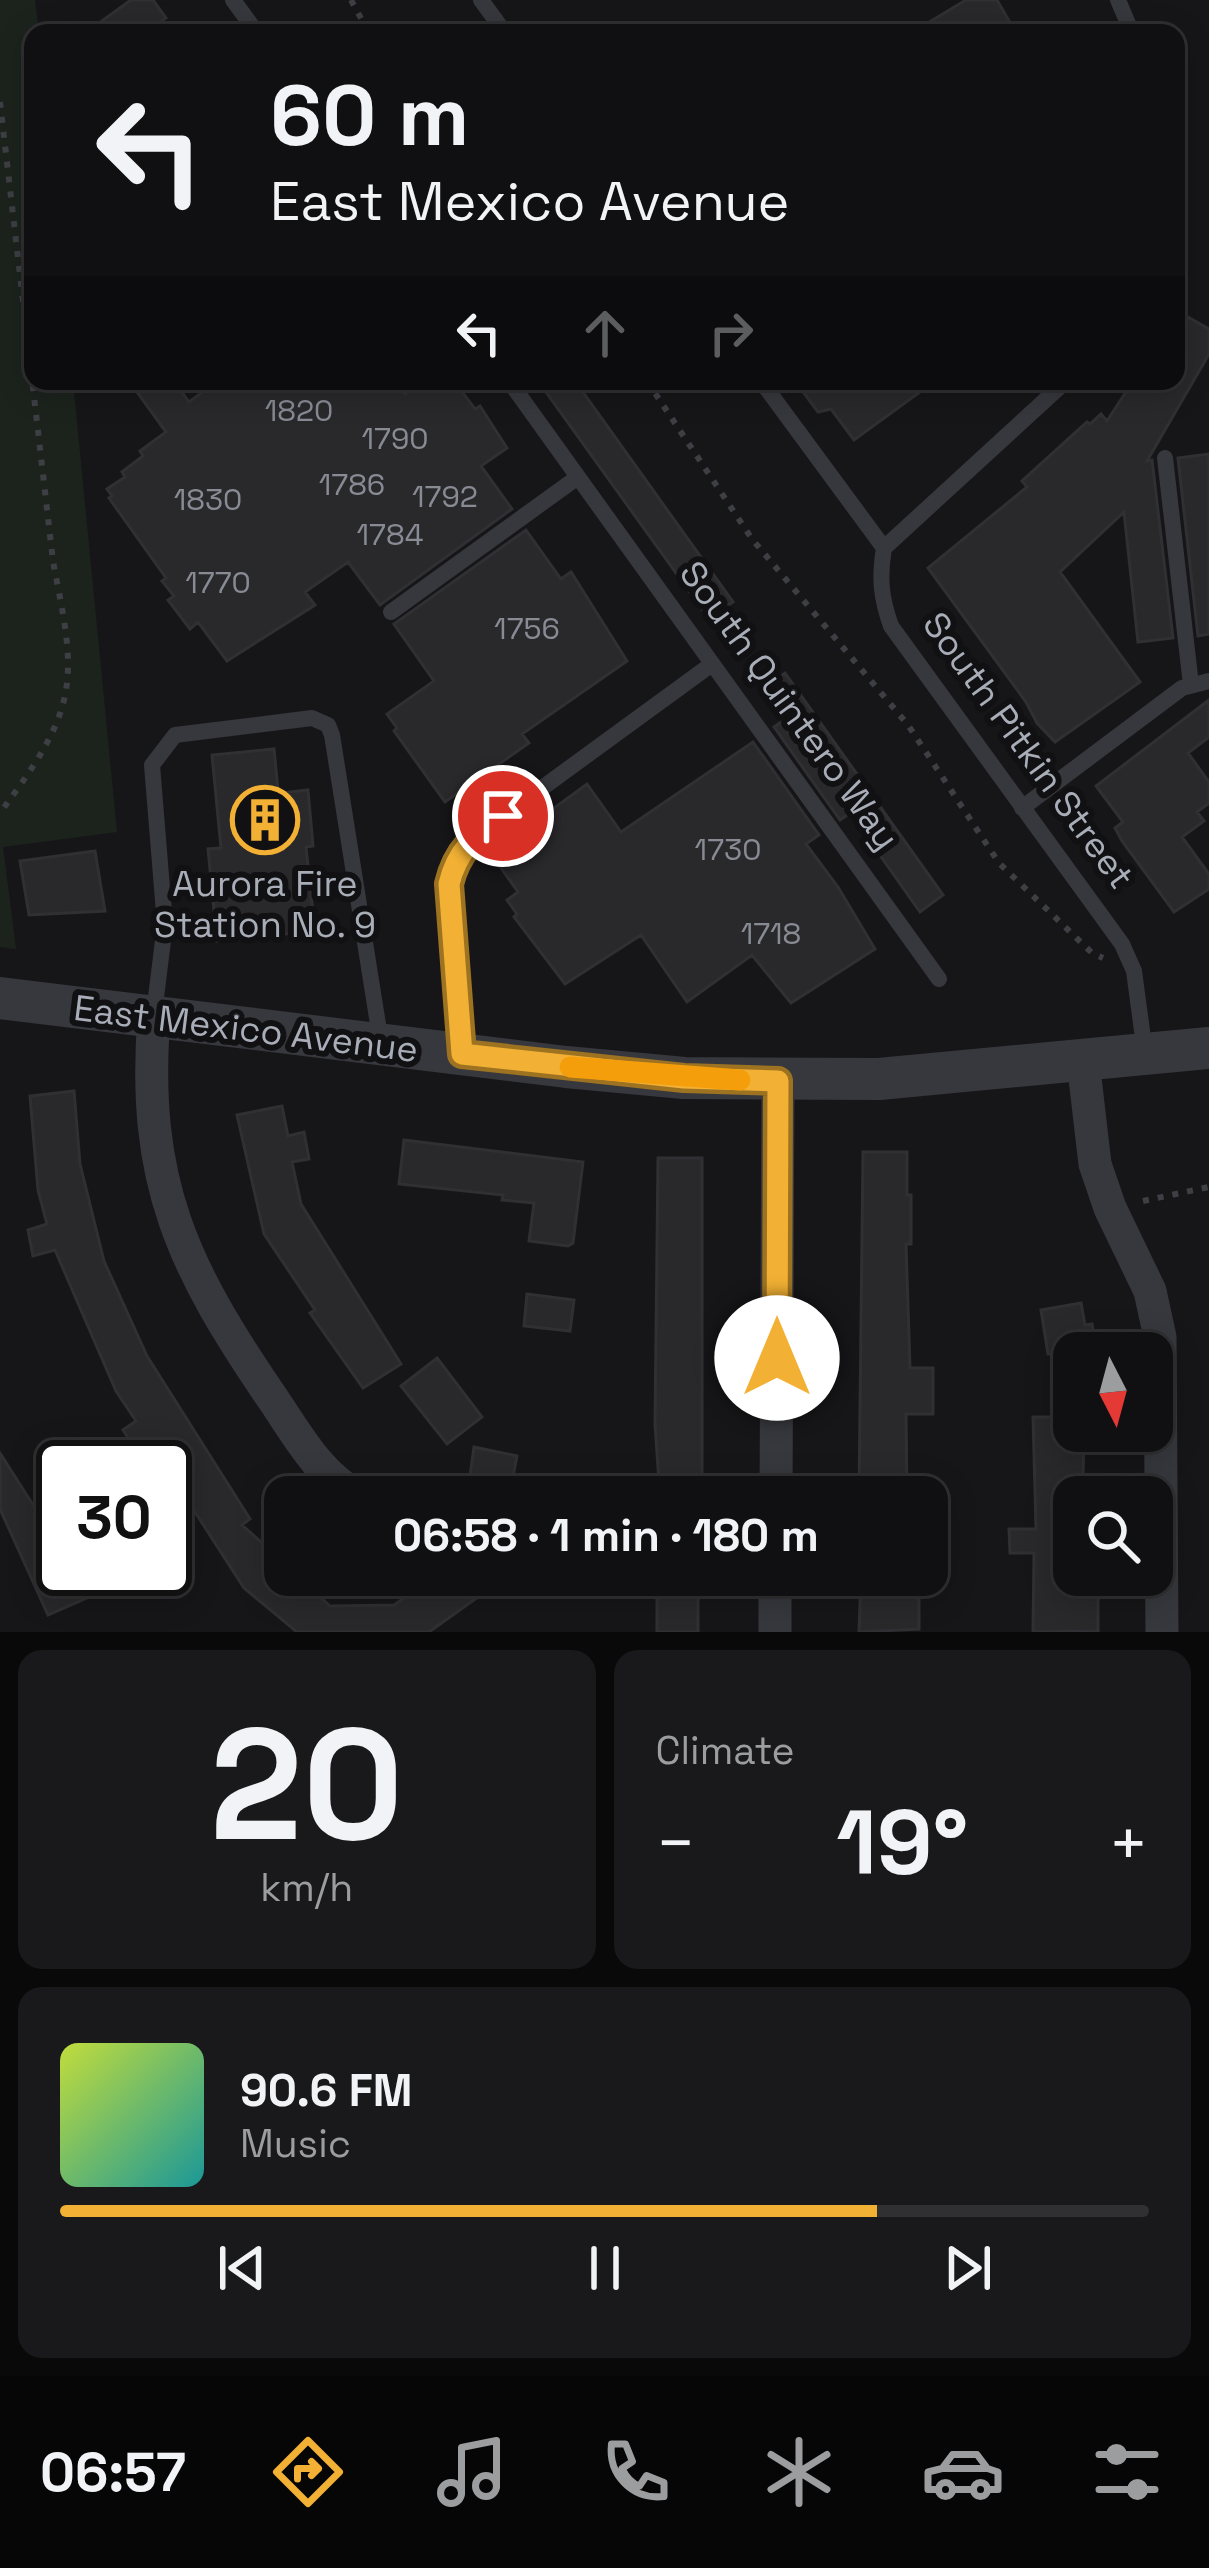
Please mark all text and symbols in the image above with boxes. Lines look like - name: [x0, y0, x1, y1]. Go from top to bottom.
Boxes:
- text: 60 m: [270, 62, 469, 170]
- icon: left: [72, 72, 228, 228]
- text: East Mexico Avenue: [270, 167, 790, 236]
- icon: left: [446, 300, 512, 366]
- icon: ahead: [572, 300, 638, 366]
- icon: right: [698, 300, 764, 366]
- house number: 1820: [265, 391, 333, 430]
- house number: 1790: [361, 419, 429, 458]
- house number: 1786: [319, 465, 385, 504]
- house number: 1792: [412, 477, 478, 516]
- house number: 1830: [174, 480, 242, 519]
- house number: 1784: [357, 515, 423, 554]
- street label: South Quintero Way: [669, 552, 909, 859]
- house number: 1770: [185, 563, 251, 602]
- street label: South Pitkin Street: [912, 603, 1144, 898]
- house number: 1756: [494, 609, 560, 648]
- pin: [452, 765, 554, 867]
- icon: arrive: [470, 783, 536, 849]
- building icon: Aurora Fire Station No. 9: [230, 785, 300, 855]
- house number: 1730: [695, 830, 761, 869]
- place label: Aurora Fire Station No. 9: [154, 861, 376, 948]
- house number: 1718: [741, 914, 801, 953]
- street label: East Mexico Avenue: [71, 985, 421, 1073]
- position arrow: [714, 1295, 840, 1421]
- north arrow: [1053, 1332, 1173, 1452]
- map controls: [1053, 1332, 1173, 1596]
- speed limit sign: 30: [36, 1440, 192, 1596]
- button: search: [1053, 1476, 1173, 1596]
- text: 06:58 · 1 min · 180 m: [393, 1507, 819, 1564]
- text: 20: [210, 1685, 404, 1885]
- text: Climate: [656, 1726, 795, 1775]
- text: 19°: [836, 1785, 968, 1900]
- text: −: [656, 1801, 696, 1885]
- text: +: [1108, 1801, 1149, 1885]
- text: km/h: [260, 1863, 353, 1912]
- text: 90.6 FM: [240, 2062, 412, 2119]
- text: Music: [240, 2119, 351, 2168]
- icon: previous: [209, 2235, 275, 2301]
- icon: pause: [572, 2235, 638, 2301]
- icon: next: [935, 2235, 1001, 2301]
- icon: directions: [266, 2430, 350, 2514]
- icon: music: [430, 2430, 514, 2514]
- icon: phone: [594, 2430, 678, 2514]
- icon: climate: [757, 2430, 841, 2514]
- icon: car: [921, 2430, 1005, 2514]
- icon: filters: [1085, 2430, 1169, 2514]
- text: 06:57: [40, 2438, 186, 2507]

